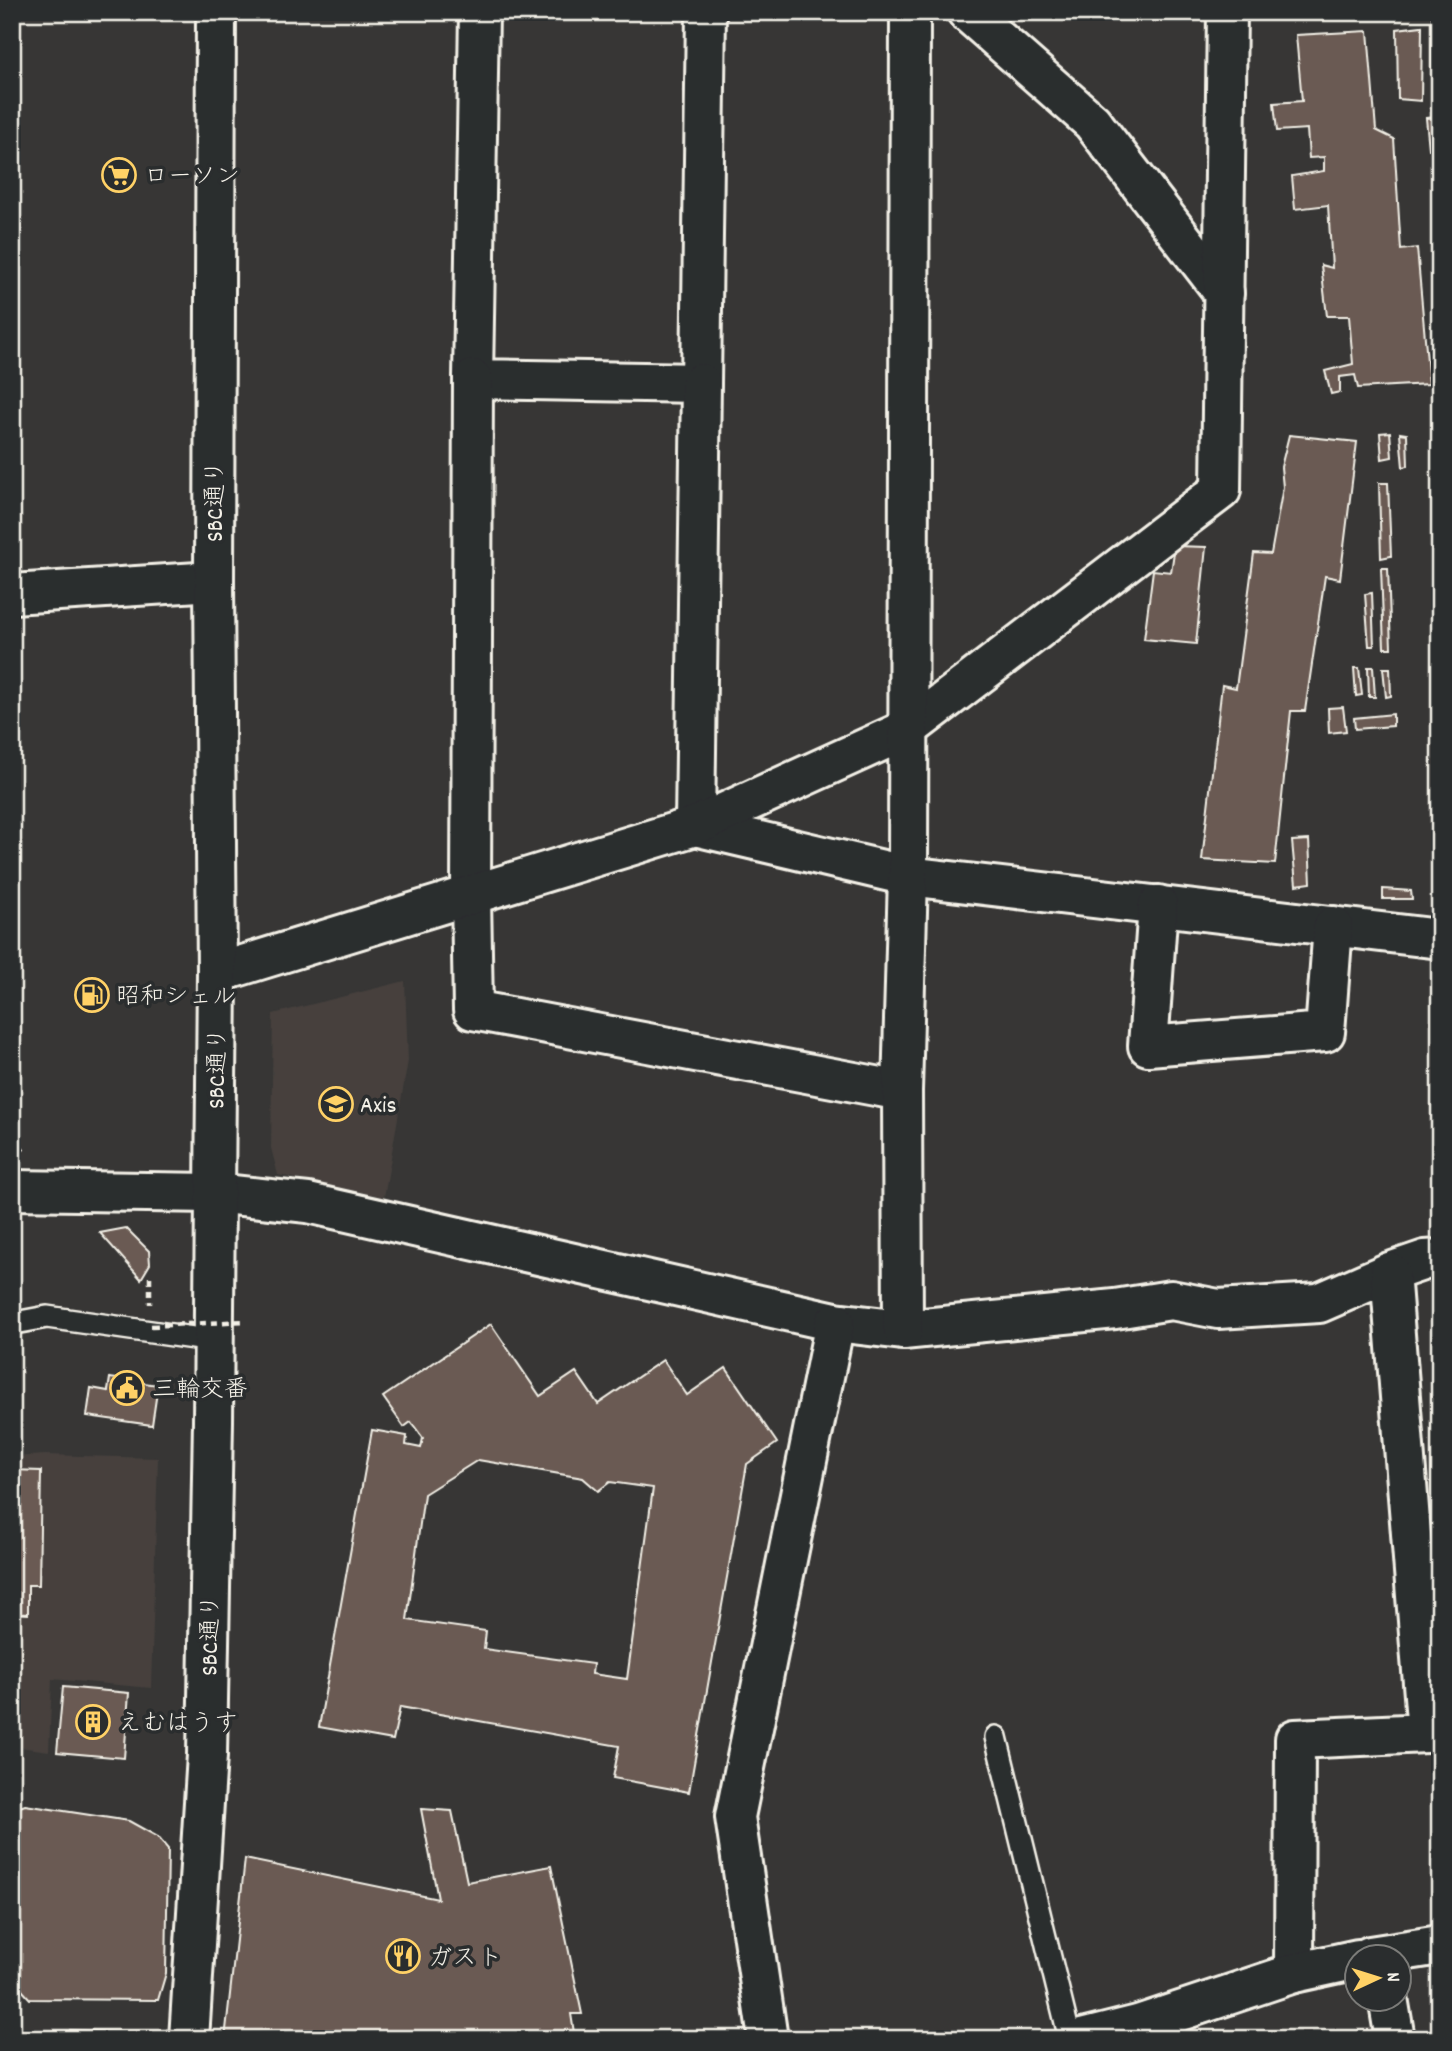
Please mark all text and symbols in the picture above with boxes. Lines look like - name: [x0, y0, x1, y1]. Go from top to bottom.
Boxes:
- supermarket icon: ローソン: [100, 156, 138, 194]
- place label: ローソン: [144, 161, 240, 195]
- street label: SBC通り: [200, 460, 234, 542]
- fuel station icon: 昭和シェル: [73, 976, 111, 1014]
- place label: 昭和シェル: [116, 981, 236, 1015]
- street label: SBC通り: [201, 1027, 237, 1109]
- school or university icon: Axis: [317, 1085, 355, 1123]
- place label: Axis: [360, 1090, 397, 1124]
- public building icon: 三輪交番: [108, 1369, 146, 1407]
- place label: 三輪交番: [152, 1374, 248, 1408]
- street label: SBC通り: [194, 1594, 230, 1676]
- building icon: えむはうす: [74, 1703, 112, 1741]
- place label: えむはうす: [118, 1708, 238, 1742]
- restaurant icon: ガスト: [384, 1937, 422, 1975]
- place label: ガスト: [428, 1942, 502, 1976]
- north arrow: [1344, 1942, 1414, 2012]
- text: N: [1378, 1971, 1405, 1983]

